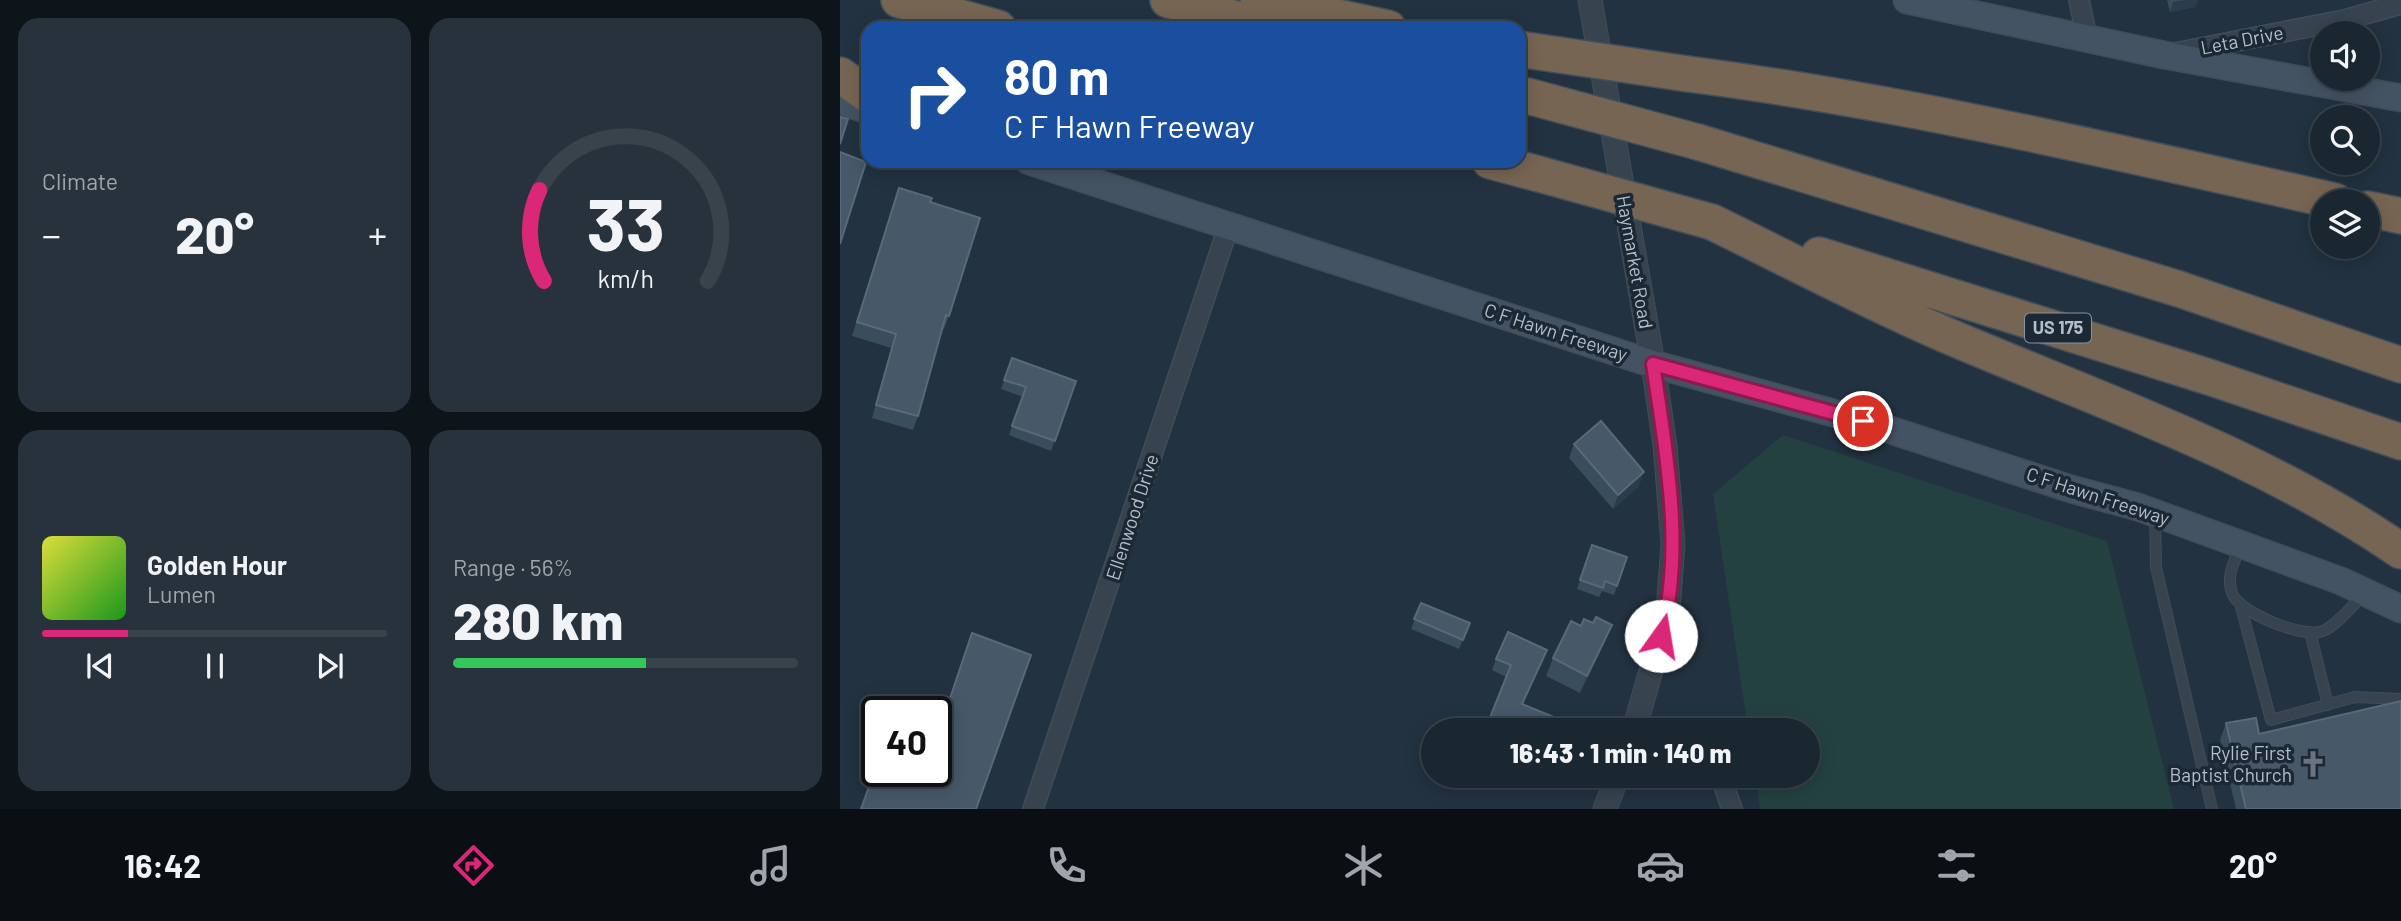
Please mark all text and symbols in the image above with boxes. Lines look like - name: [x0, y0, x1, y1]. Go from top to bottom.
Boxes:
- street label: Leta Drive: [2199, 20, 2285, 59]
- map controls: [2310, 21, 2380, 259]
- button: sound: [2310, 21, 2380, 91]
- text: 80 m: [1004, 46, 1109, 105]
- icon: right: [889, 49, 980, 140]
- button: search: [2310, 105, 2380, 175]
- text: C F Hawn Freeway: [1004, 106, 1255, 144]
- text: Climate: [42, 167, 118, 195]
- text: 33: [586, 178, 665, 266]
- button: layers: [2310, 189, 2380, 259]
- street label: Haymarket Road: [1612, 193, 1659, 330]
- text: 20°: [175, 202, 254, 264]
- text: −: [42, 211, 61, 257]
- text: +: [368, 211, 387, 257]
- text: km/h: [597, 263, 654, 293]
- street label: C F Hawn Freeway: [1482, 298, 1631, 366]
- road number: US 175: [2025, 314, 2091, 342]
- pin: [1833, 391, 1893, 451]
- icon: arrive: [1844, 402, 1882, 440]
- street label: Ellenwood Drive: [1100, 451, 1163, 583]
- street label: C F Hawn Freeway: [2024, 462, 2173, 530]
- text: Golden Hour: [147, 549, 287, 580]
- text: Range · 56%: [453, 553, 573, 581]
- text: Lumen: [147, 580, 216, 608]
- text: 280 km: [453, 588, 623, 650]
- position arrow: [1624, 599, 1698, 673]
- icon: previous: [81, 647, 119, 685]
- icon: pause: [196, 647, 234, 685]
- icon: next: [311, 647, 349, 685]
- speed limit sign: 40: [861, 696, 952, 787]
- text: 16:43 · 1 min · 140 m: [1510, 737, 1731, 768]
- place label: Rylie First Baptist Church: [2170, 741, 2292, 786]
- church icon: Rylie First Baptist Church: [2298, 749, 2328, 779]
- icon: directions: [449, 841, 498, 890]
- icon: music: [746, 841, 795, 890]
- icon: phone: [1042, 841, 1091, 890]
- icon: climate: [1339, 841, 1388, 890]
- icon: car: [1636, 841, 1685, 890]
- icon: filters: [1932, 841, 1981, 890]
- text: 16:42: [124, 846, 201, 884]
- text: 20°: [2229, 846, 2277, 884]

